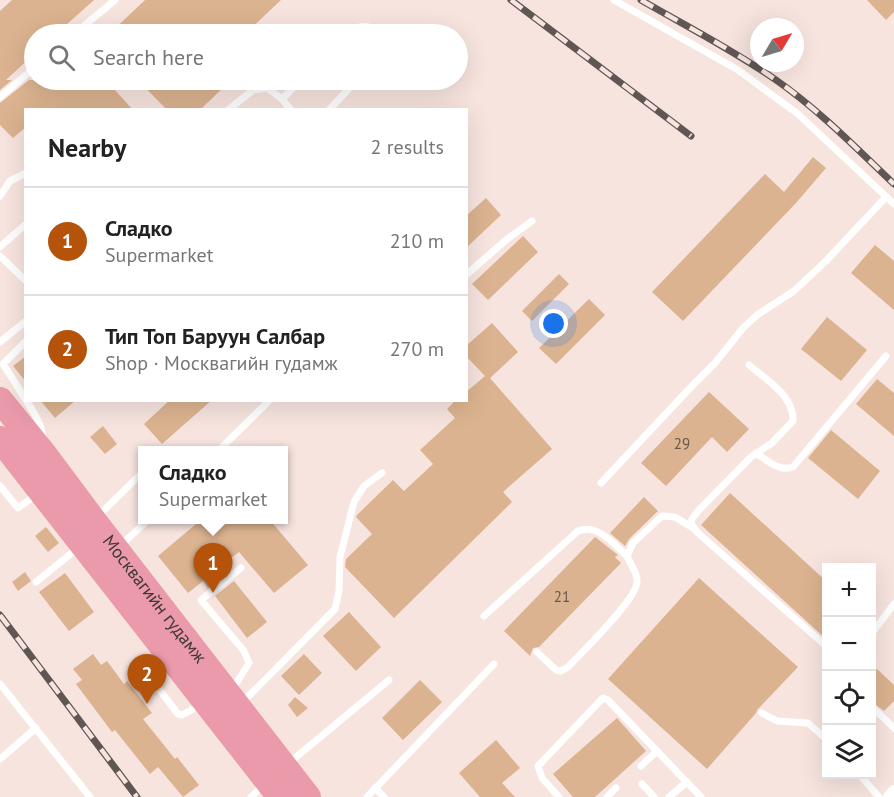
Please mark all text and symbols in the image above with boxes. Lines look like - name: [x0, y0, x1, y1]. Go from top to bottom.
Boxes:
- north arrow: [750, 18, 804, 72]
- search box: [24, 24, 468, 90]
- icon: search: [45, 41, 78, 74]
- text: Search here: [93, 43, 204, 71]
- text: Nearby: [48, 131, 126, 164]
- text: 2 results: [371, 134, 444, 160]
- text: Сладко: [105, 214, 173, 242]
- text: 1: [62, 228, 73, 254]
- text: 210 m: [390, 228, 444, 254]
- text: Supermarket: [105, 242, 213, 268]
- your location: [539, 309, 568, 338]
- text: Тип Топ Баруун Салбар: [105, 322, 325, 350]
- text: 2: [62, 336, 73, 362]
- text: 270 m: [390, 336, 444, 362]
- text: Shop · Москвагийн гудамж: [105, 350, 338, 376]
- house number: 29: [674, 434, 690, 453]
- popup: [138, 446, 288, 524]
- text: Сладко: [159, 458, 226, 486]
- text: Supermarket: [159, 486, 267, 512]
- street label: Москвагийн гудамж: [98, 530, 212, 668]
- pin: 1: [194, 544, 232, 593]
- map controls: [822, 563, 876, 779]
- button: +: [822, 563, 876, 617]
- house number: 21: [554, 587, 570, 606]
- button: −: [822, 617, 876, 671]
- pin: 2: [128, 654, 166, 704]
- button: locate: [822, 671, 876, 725]
- button: layers: [822, 725, 876, 779]

